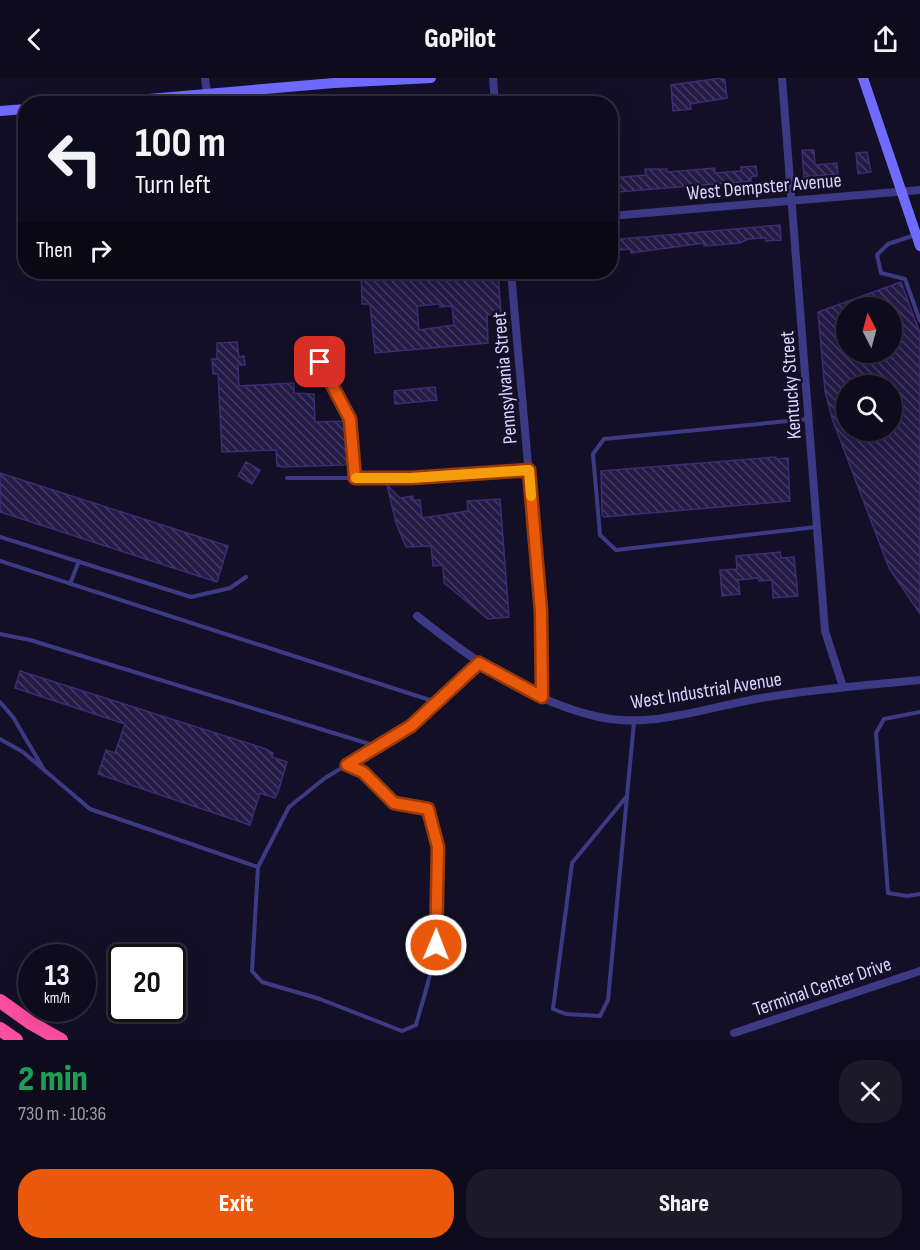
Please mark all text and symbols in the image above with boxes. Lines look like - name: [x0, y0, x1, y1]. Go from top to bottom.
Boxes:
- icon: back: [18, 23, 51, 56]
- text: GoPilot: [424, 23, 496, 55]
- icon: share: [869, 23, 902, 56]
- text: 100 m: [135, 118, 226, 169]
- icon: left: [36, 120, 114, 198]
- street label: West Dempster Avenue: [686, 168, 842, 206]
- text: Turn left: [135, 169, 211, 201]
- icon: right: [84, 234, 117, 267]
- text: Then: [36, 237, 72, 264]
- north arrow: [836, 297, 902, 363]
- map controls: [836, 297, 902, 441]
- street label: Pennsylvania Street: [487, 311, 523, 445]
- street label: Kentucky Street: [775, 330, 807, 440]
- pin: [294, 336, 345, 387]
- icon: arrive: [303, 345, 336, 378]
- button: search: [836, 375, 902, 441]
- street label: West Industrial Avenue: [629, 667, 783, 715]
- position arrow: [404, 913, 468, 977]
- speed limit sign: 20: [108, 944, 186, 1022]
- street label: Terminal Center Drive: [750, 952, 894, 1022]
- text: 13: [44, 958, 70, 994]
- text: km/h: [44, 989, 70, 1008]
- text: 2 min: [18, 1058, 88, 1101]
- button: close: [839, 1060, 902, 1123]
- text: 730 m · 10:36: [18, 1102, 106, 1126]
- button: Exit: [18, 1169, 454, 1238]
- button: Share: [466, 1169, 902, 1238]

